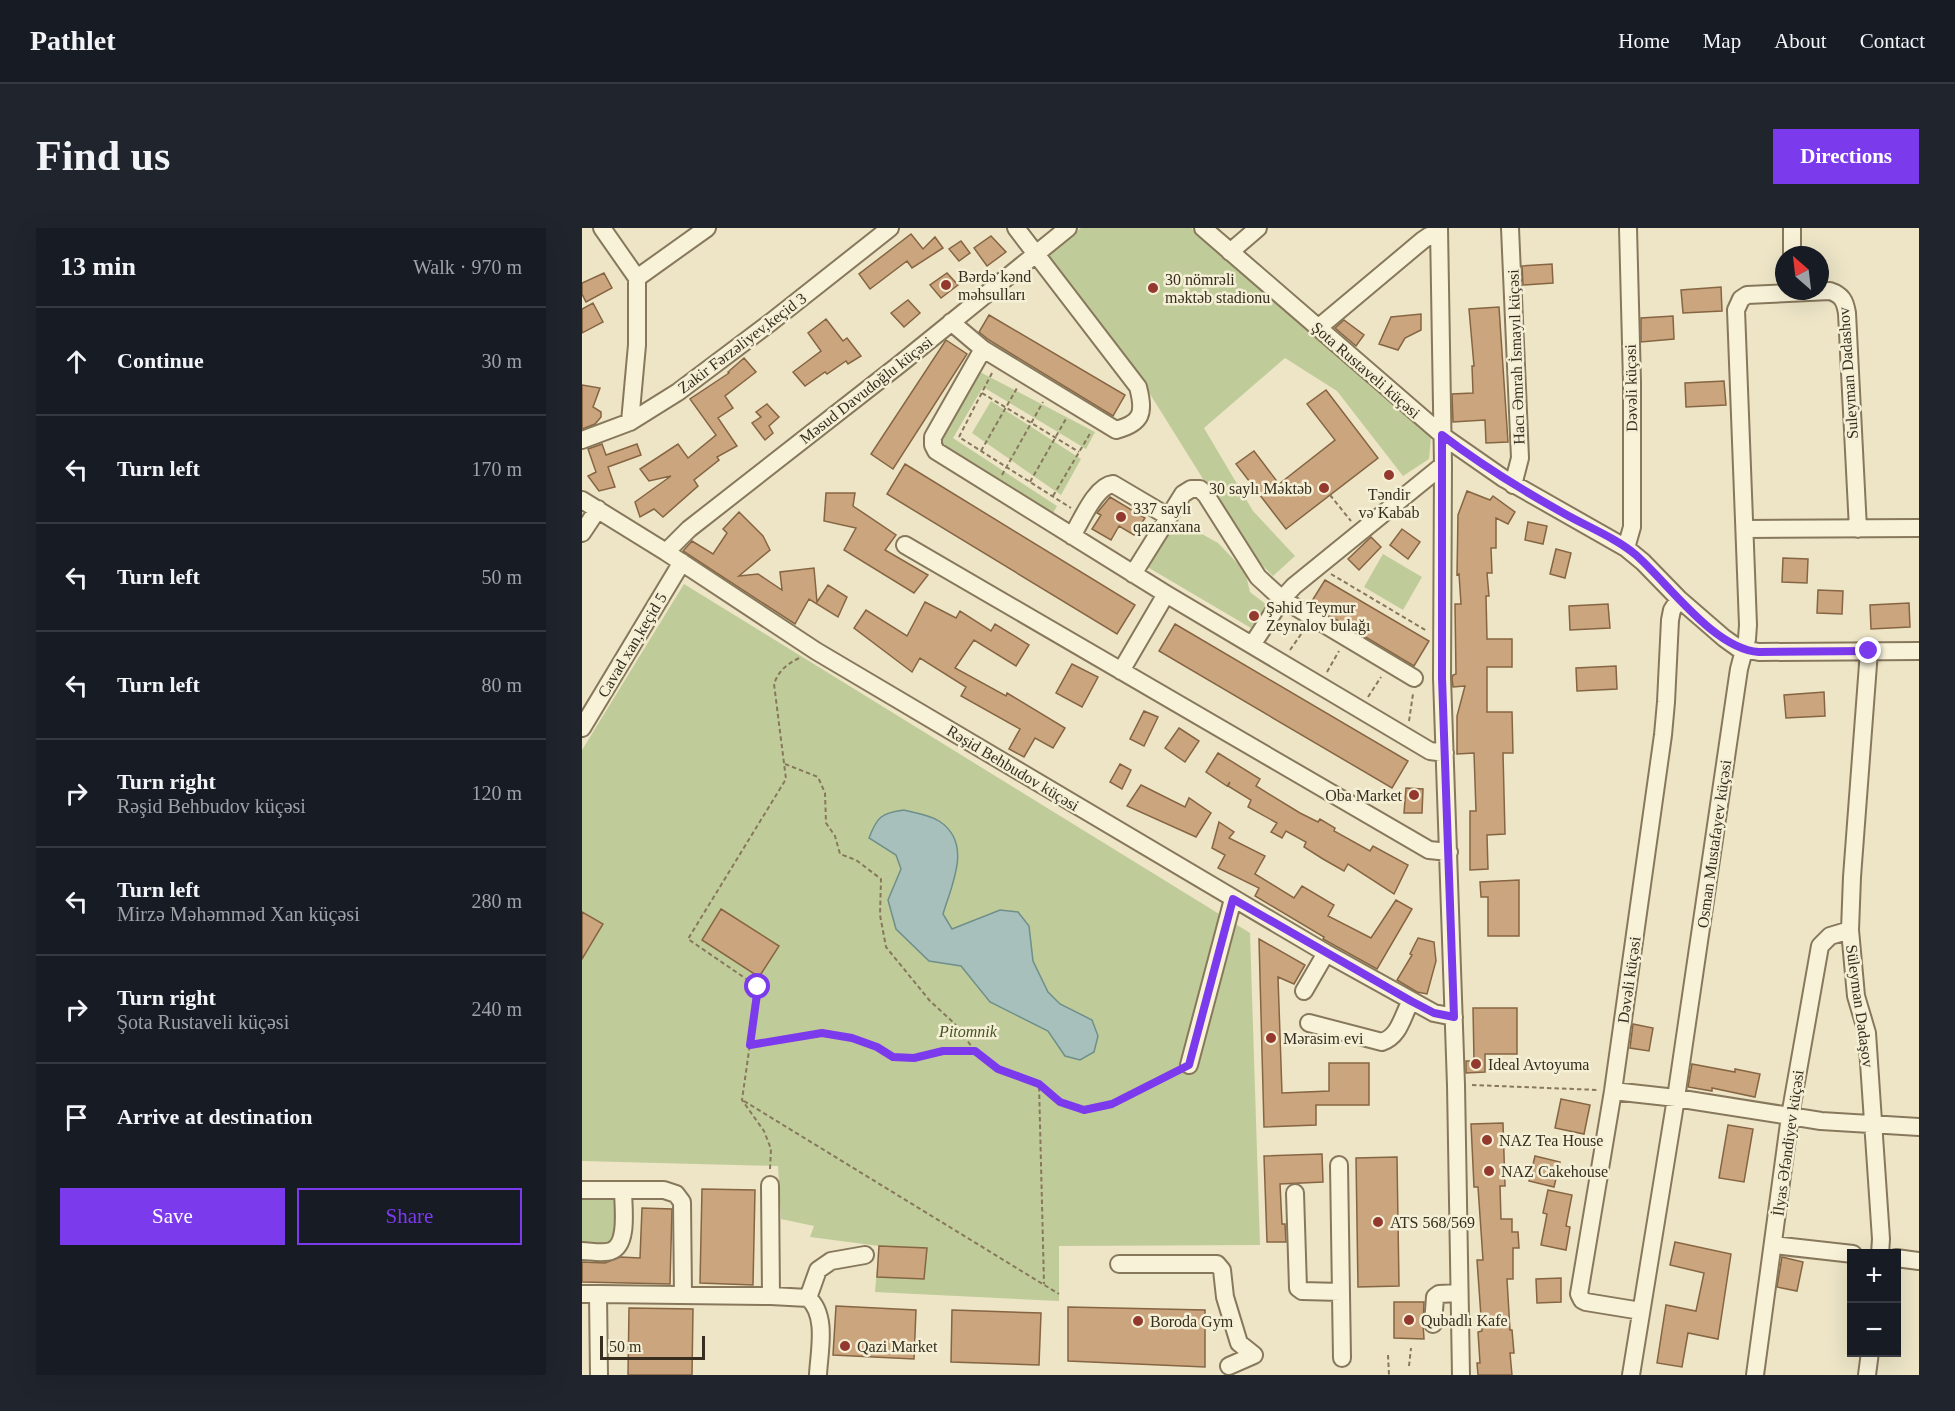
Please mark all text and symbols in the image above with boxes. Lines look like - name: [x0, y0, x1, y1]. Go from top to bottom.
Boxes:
- text: Pathlet: [30, 25, 116, 56]
- text: Home: [1618, 29, 1670, 53]
- text: Map: [1703, 29, 1741, 53]
- text: About: [1774, 29, 1827, 53]
- text: Contact: [1860, 29, 1925, 53]
- button: Directions: [1773, 129, 1919, 184]
- text: Find us: [36, 133, 170, 179]
- north arrow: [1775, 246, 1829, 300]
- text: 13 min: [60, 252, 136, 281]
- text: Walk · 970 m: [413, 256, 522, 278]
- place label: Bərdə kənd məhsulları: [958, 268, 1031, 303]
- street label: Hacı Əmrah İsmayıl küçəsi: [1504, 268, 1529, 445]
- place label: 30 nömrəli məktəb stadionu: [1165, 271, 1270, 306]
- marker: Bərdə kənd məhsulları: [939, 278, 953, 292]
- marker: 30 nömrəli məktəb stadionu: [1146, 281, 1160, 295]
- street label: Zakir Fərzəliyev,keçid 3: [675, 289, 810, 397]
- street label: Suleyman Dadashov: [1835, 307, 1862, 439]
- street label: Şota Rustaveli küçəsi: [1308, 318, 1424, 423]
- street label: Məsud Davudoğlu küçəsi: [796, 333, 937, 448]
- street label: Dəvəli küçəsi: [1622, 344, 1641, 432]
- icon: ahead: [60, 345, 93, 378]
- text: Continue: [117, 348, 204, 373]
- text: 30 m: [481, 350, 522, 372]
- icon: left: [60, 453, 93, 486]
- text: Turn left: [117, 456, 200, 481]
- text: 170 m: [471, 458, 522, 480]
- marker: Təndir və Kabab: [1382, 468, 1396, 482]
- place label: 30 saylı Məktəb: [1209, 480, 1312, 498]
- marker: 30 saylı Məktəb: [1317, 481, 1331, 495]
- place label: Təndir və Kabab: [1359, 486, 1419, 521]
- place label: 337 saylı qazanxana: [1133, 500, 1201, 536]
- marker: 337 saylı qazanxana: [1114, 510, 1128, 524]
- icon: left: [60, 561, 93, 594]
- text: Turn left: [117, 564, 200, 589]
- text: 50 m: [481, 566, 522, 588]
- street label: Cavad xan,keçid 5: [594, 590, 671, 701]
- place label: Şəhid Teymur Zeynalov bulağı: [1266, 599, 1371, 635]
- marker: Şəhid Teymur Zeynalov bulağı: [1247, 609, 1261, 623]
- route end: [1855, 637, 1881, 663]
- icon: left: [60, 669, 93, 702]
- text: Turn left: [117, 672, 200, 697]
- text: 80 m: [481, 674, 522, 696]
- street label: Rəşid Behbudov küçəsi: [943, 722, 1083, 815]
- street label: Osman Mustafayev küçəsi: [1694, 758, 1735, 929]
- text: Turn right: [117, 769, 216, 794]
- icon: right: [60, 777, 93, 810]
- text: 120 m: [471, 782, 522, 804]
- place label: Oba Market: [1325, 787, 1403, 804]
- marker: Oba Market: [1407, 788, 1421, 802]
- text: Rəşid Behbudov küçəsi: [117, 795, 306, 817]
- text: Turn left: [117, 877, 200, 902]
- icon: left: [60, 885, 93, 918]
- text: 280 m: [471, 890, 522, 912]
- text: Mirzə Məhəmməd Xan küçəsi: [117, 903, 360, 925]
- street label: Dəvəli küçəsi: [1614, 935, 1645, 1025]
- street label: Süleyman Dadaşov: [1842, 943, 1877, 1069]
- route start: [744, 973, 770, 999]
- text: Turn right: [117, 985, 216, 1010]
- icon: right: [60, 993, 93, 1026]
- text: 240 m: [471, 998, 522, 1020]
- text: Şota Rustaveli küçəsi: [117, 1011, 289, 1033]
- park label: Pitomnik: [938, 1023, 998, 1040]
- place label: Mərasim evi: [1283, 1030, 1364, 1047]
- marker: Mərasim evi: [1264, 1031, 1278, 1045]
- place label: Ideal Avtoyuma: [1488, 1056, 1589, 1074]
- marker: Ideal Avtoyuma: [1469, 1057, 1483, 1071]
- street label: İlyas Əfəndiyev küçəsi: [1769, 1068, 1808, 1217]
- icon: arrive: [60, 1101, 93, 1134]
- text: Arrive at destination: [117, 1104, 313, 1129]
- place label: NAZ Tea House: [1499, 1132, 1603, 1149]
- marker: NAZ Tea House: [1480, 1133, 1494, 1147]
- place label: NAZ Cakehouse: [1501, 1163, 1608, 1180]
- marker: NAZ Cakehouse: [1482, 1164, 1496, 1178]
- button: Save: [60, 1188, 285, 1245]
- button: Share: [297, 1188, 522, 1245]
- place label: ATS 568/569: [1390, 1214, 1475, 1231]
- marker: ATS 568/569: [1371, 1215, 1385, 1229]
- map controls: [1847, 1249, 1901, 1357]
- button: +: [1847, 1249, 1901, 1303]
- button: −: [1847, 1303, 1901, 1357]
- place label: Qubadlı Kafe: [1421, 1312, 1508, 1329]
- place label: Boroda Gym: [1150, 1313, 1234, 1331]
- marker: Qubadlı Kafe: [1402, 1313, 1416, 1327]
- marker: Boroda Gym: [1131, 1314, 1145, 1328]
- scale bar: [600, 1333, 705, 1360]
- text: 50 m: [609, 1338, 641, 1355]
- place label: Qazi Market: [857, 1338, 938, 1355]
- marker: Qazi Market: [838, 1339, 852, 1353]

